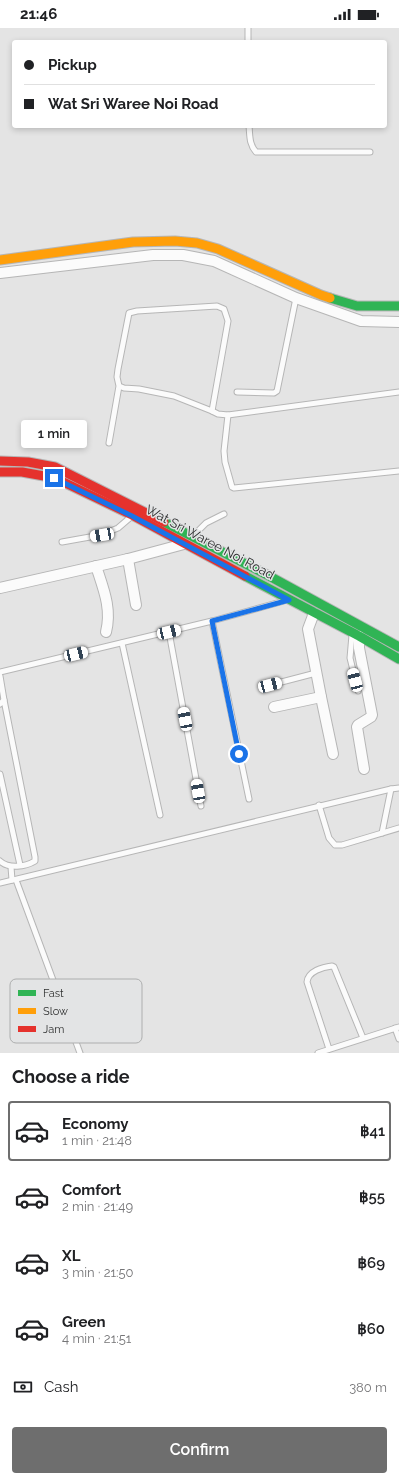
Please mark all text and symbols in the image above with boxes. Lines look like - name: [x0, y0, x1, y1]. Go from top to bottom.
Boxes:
- text: 21:46: [20, 5, 57, 23]
- text: Pickup: [48, 56, 97, 74]
- text: Wat Sri Waree Noi Road: [48, 95, 218, 113]
- callout: 1 min: [21, 420, 87, 448]
- text: 1 min: [38, 426, 70, 441]
- route end: [45, 469, 63, 487]
- street label: Wat Sri Waree Noi Road: [143, 502, 277, 582]
- car: [89, 527, 115, 543]
- car: [156, 623, 182, 641]
- car: [63, 645, 89, 663]
- car: [346, 667, 364, 693]
- car: [257, 676, 283, 694]
- car: [177, 706, 193, 732]
- route start: [230, 745, 248, 763]
- car: [190, 778, 206, 804]
- legend: [10, 979, 142, 1043]
- text: Fast: [43, 987, 64, 1000]
- text: Slow: [43, 1005, 68, 1018]
- text: Jam: [43, 1023, 64, 1036]
- text: Choose a ride: [12, 1066, 130, 1087]
- icon: car: [14, 1113, 50, 1149]
- text: Economy: [62, 1115, 129, 1133]
- text: ฿41: [360, 1122, 385, 1140]
- text: 1 min · 21:48: [62, 1133, 132, 1148]
- icon: car: [14, 1179, 50, 1215]
- text: Comfort: [62, 1181, 121, 1199]
- text: ฿55: [359, 1188, 385, 1206]
- text: 2 min · 21:49: [62, 1199, 133, 1214]
- icon: car: [14, 1245, 50, 1281]
- text: XL: [62, 1247, 80, 1265]
- text: ฿69: [358, 1254, 385, 1272]
- text: 3 min · 21:50: [62, 1265, 134, 1280]
- icon: car: [14, 1311, 50, 1347]
- text: Green: [62, 1313, 106, 1331]
- text: ฿60: [357, 1320, 385, 1338]
- text: 4 min · 21:51: [62, 1331, 131, 1346]
- icon: cash: [12, 1376, 34, 1398]
- text: Cash: [44, 1378, 78, 1396]
- text: 380 m: [349, 1380, 387, 1395]
- button: Confirm: [12, 1427, 387, 1473]

